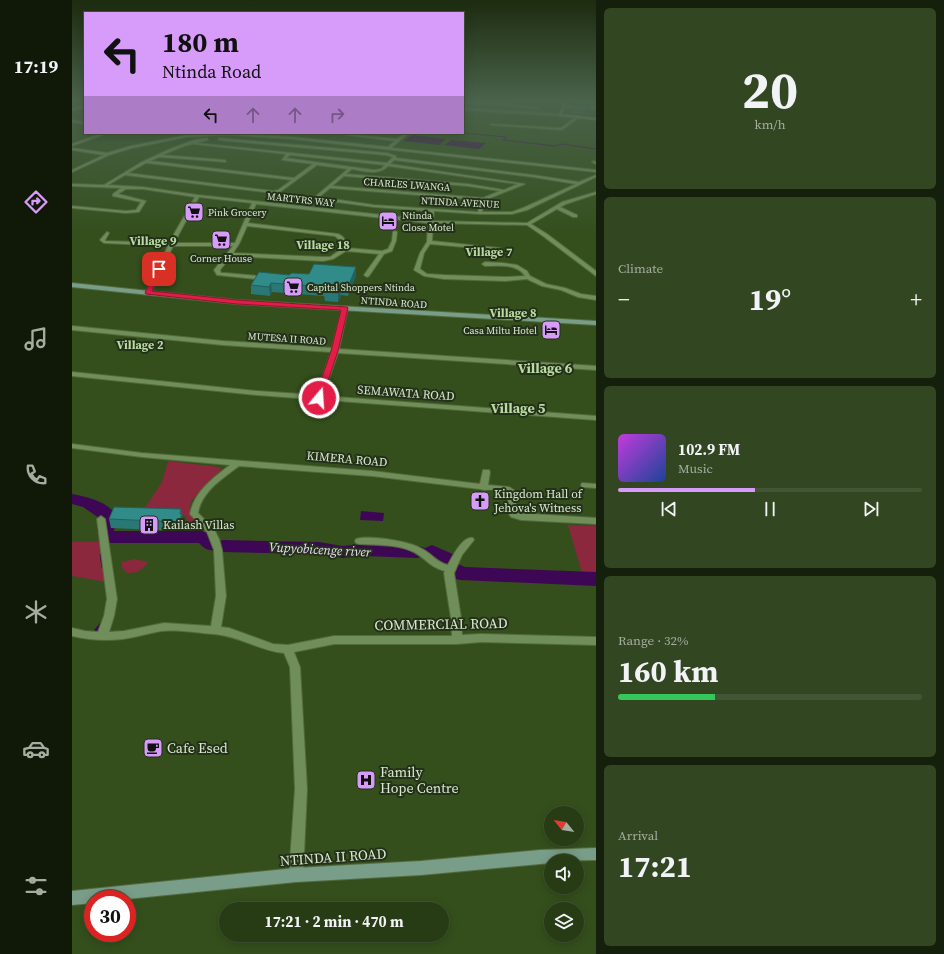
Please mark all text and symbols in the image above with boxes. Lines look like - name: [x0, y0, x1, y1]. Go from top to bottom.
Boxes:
- text: 180 m: [162, 23, 239, 61]
- icon: left: [96, 28, 148, 80]
- text: 17:19: [14, 54, 58, 79]
- text: 20: [742, 54, 798, 125]
- text: Ntinda Road: [162, 59, 261, 84]
- icon: left: [200, 104, 222, 126]
- icon: ahead: [242, 104, 264, 126]
- icon: ahead: [284, 104, 306, 126]
- icon: right: [326, 104, 348, 126]
- text: km/h: [755, 116, 785, 133]
- street label: CHARLES LWANGA: [363, 175, 451, 194]
- icon: directions: [22, 188, 50, 216]
- street label: MARTYRS WAY: [266, 189, 336, 210]
- street label: NTINDA AVENUE: [420, 194, 499, 211]
- supermarket icon: Pink Grocery: [183, 201, 205, 223]
- place label: Pink Grocery: [208, 206, 268, 219]
- place label: Ntinda Close Motel: [402, 209, 454, 234]
- hotel icon: Ntinda Close Motel: [377, 210, 399, 232]
- supermarket icon: Corner House: [210, 229, 232, 251]
- district label: Village 9: [130, 233, 177, 249]
- district label: Village 18: [296, 237, 350, 253]
- district label: Village 7: [466, 244, 513, 260]
- pin: [142, 252, 176, 286]
- place label: Corner House: [190, 252, 252, 265]
- icon: arrive: [148, 258, 170, 280]
- text: Climate: [618, 260, 663, 277]
- supermarket icon: Capital Shoppers Ntinda: [282, 276, 304, 298]
- text: 19°: [749, 279, 791, 320]
- place label: Capital Shoppers Ntinda: [307, 281, 416, 294]
- text: −: [618, 284, 630, 314]
- text: +: [910, 284, 922, 314]
- street label: NTINDA ROAD: [360, 294, 428, 311]
- district label: Village 8: [490, 305, 536, 321]
- hotel icon: Casa Miltu Hotel: [540, 319, 562, 341]
- place label: Casa Miltu Hotel: [463, 324, 537, 337]
- icon: music: [22, 325, 50, 353]
- street label: MUTESA II ROAD: [247, 329, 327, 348]
- district label: Village 2: [117, 337, 164, 353]
- district label: Village 6: [518, 358, 573, 378]
- position arrow: [298, 377, 340, 419]
- street label: SEMAWATA ROAD: [357, 382, 455, 404]
- district label: Village 5: [491, 398, 546, 418]
- text: 102.9 FM: [678, 439, 740, 460]
- street label: KIMERA ROAD: [306, 447, 388, 471]
- text: Music: [678, 460, 713, 477]
- icon: phone: [22, 461, 50, 489]
- place label: Kingdom Hall of Jehova's Witness: [493, 486, 584, 516]
- church icon: Kingdom Hall of Jehova's Witness: [469, 490, 491, 512]
- icon: previous: [658, 498, 680, 520]
- icon: pause: [759, 498, 781, 520]
- icon: next: [860, 498, 882, 520]
- building icon: Kailash Villas: [138, 514, 160, 536]
- place label: Kailash Villas: [163, 517, 235, 533]
- water label: Vupyobicenge river: [268, 538, 372, 561]
- icon: climate: [22, 598, 50, 626]
- street label: COMMERCIAL ROAD: [374, 613, 508, 635]
- text: Range · 32%: [618, 632, 689, 649]
- text: 160 km: [618, 651, 718, 692]
- icon: car: [22, 735, 50, 763]
- cafe icon: Cafe Esed: [142, 737, 164, 759]
- place label: Cafe Esed: [167, 738, 228, 758]
- place label: Family Hope Centre: [380, 762, 459, 798]
- hospital icon: Family Hope Centre: [355, 769, 377, 791]
- north arrow: [544, 806, 584, 846]
- map controls: [544, 806, 584, 942]
- text: Arrival: [618, 827, 658, 844]
- street label: NTINDA II ROAD: [279, 843, 387, 871]
- text: 17:21: [618, 846, 692, 887]
- button: sound: [544, 854, 584, 894]
- icon: filters: [22, 872, 50, 900]
- speed limit sign: 30: [84, 890, 136, 942]
- button: layers: [544, 902, 584, 942]
- text: 17:21 · 2 min · 470 m: [265, 911, 404, 932]

